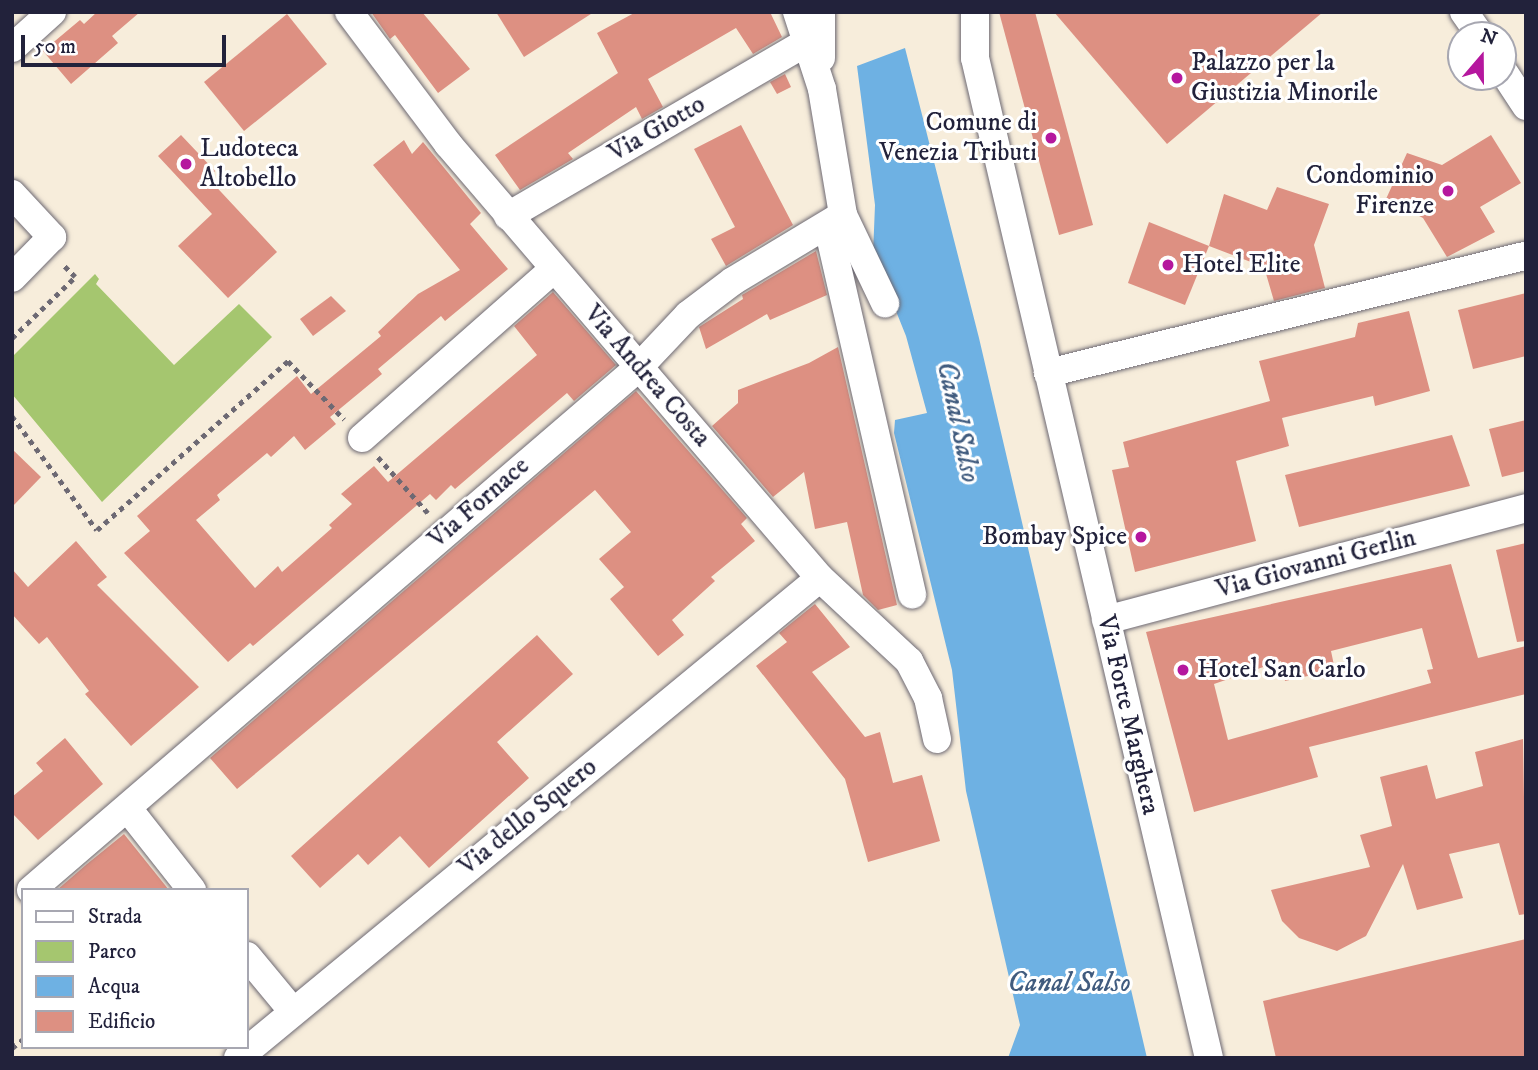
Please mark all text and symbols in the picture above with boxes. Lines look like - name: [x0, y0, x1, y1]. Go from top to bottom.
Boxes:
- scale bar: [24, 21, 229, 65]
- north arrow: [1447, 21, 1517, 91]
- text: N: [1477, 24, 1500, 51]
- text: 50 m: [34, 34, 76, 60]
- place label: Palazzo per la Giustizia Minorile: [1191, 47, 1378, 108]
- marker: Palazzo per la Giustizia Minorile: [1169, 70, 1185, 86]
- street label: Via Giotto: [603, 89, 711, 169]
- place label: Comune di Venezia Tributi: [879, 107, 1037, 168]
- marker: Comune di Venezia Tributi: [1043, 130, 1059, 146]
- place label: Ludoteca Altobello: [200, 133, 298, 194]
- marker: Ludoteca Altobello: [178, 156, 194, 172]
- place label: Condominio Firenze: [1306, 160, 1434, 222]
- marker: Condominio Firenze: [1440, 183, 1456, 199]
- place label: Hotel Elite: [1182, 249, 1300, 281]
- marker: Hotel Elite: [1160, 257, 1176, 273]
- street label: Via Andrea Costa: [577, 299, 717, 453]
- water label: Canal Salso: [929, 358, 987, 486]
- street label: Via Fornace: [422, 451, 536, 555]
- place label: Bombay Spice: [982, 521, 1127, 553]
- street label: Via Giovanni Gerlin: [1213, 522, 1419, 606]
- marker: Bombay Spice: [1133, 529, 1149, 545]
- street label: Via Forte Marghera: [1090, 612, 1166, 818]
- place label: Hotel San Carlo: [1197, 654, 1366, 686]
- marker: Hotel San Carlo: [1175, 662, 1191, 678]
- street label: Via dello Squero: [452, 752, 604, 882]
- legend: [21, 888, 248, 1049]
- text: Strada: [88, 904, 142, 930]
- text: Parco: [88, 939, 136, 965]
- water label: Canal Salso: [1007, 966, 1131, 1000]
- text: Acqua: [88, 974, 140, 1000]
- text: Edificio: [88, 1009, 155, 1035]

